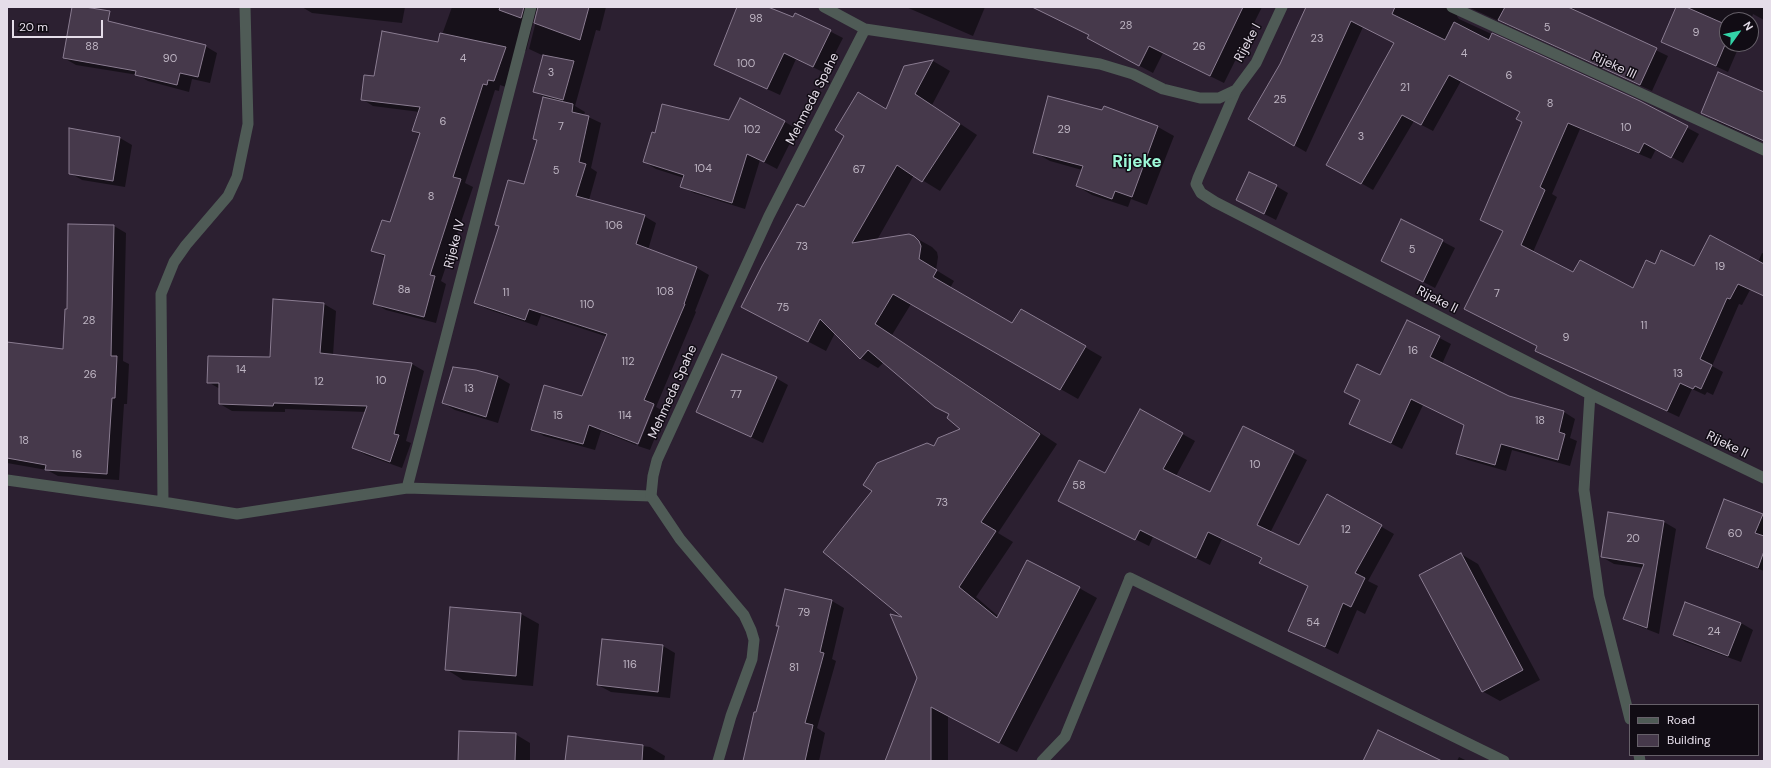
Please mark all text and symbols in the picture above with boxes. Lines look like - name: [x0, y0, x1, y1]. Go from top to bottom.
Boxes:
- scale bar: [14, 12, 105, 38]
- house number: 98: [749, 12, 763, 26]
- north arrow: [1719, 12, 1759, 52]
- text: 20 m: [19, 19, 48, 35]
- house number: 28: [1120, 19, 1132, 33]
- text: N: [1740, 19, 1756, 33]
- street label: Rijeke I: [1231, 21, 1265, 65]
- house number: 5: [1544, 21, 1550, 35]
- house number: 9: [1693, 26, 1699, 40]
- house number: 23: [1311, 32, 1323, 46]
- house number: 88: [85, 40, 99, 54]
- house number: 26: [1192, 40, 1206, 54]
- house number: 4: [1461, 47, 1467, 61]
- street label: Rijeke III: [1589, 49, 1639, 83]
- street label: Mehmeda Spahe: [783, 50, 843, 148]
- house number: 90: [163, 52, 177, 66]
- house number: 4: [460, 52, 466, 66]
- house number: 100: [737, 57, 755, 71]
- house number: 3: [548, 66, 554, 80]
- house number: 6: [1506, 69, 1512, 83]
- house number: 21: [1400, 81, 1410, 95]
- house number: 25: [1273, 93, 1287, 107]
- house number: 8: [1547, 97, 1553, 111]
- house number: 6: [440, 115, 446, 129]
- house number: 7: [558, 120, 564, 134]
- house number: 10: [1621, 121, 1631, 135]
- house number: 102: [743, 123, 761, 137]
- house number: 29: [1057, 123, 1071, 137]
- house number: 3: [1358, 130, 1364, 144]
- district label: Rijeke: [1112, 153, 1162, 173]
- house number: 104: [694, 162, 712, 176]
- house number: 67: [853, 163, 865, 177]
- house number: 5: [553, 164, 559, 178]
- house number: 8: [428, 190, 434, 204]
- street label: Rijeke IV: [441, 218, 469, 270]
- house number: 106: [605, 219, 623, 233]
- house number: 73: [796, 240, 808, 254]
- house number: 5: [1409, 243, 1415, 257]
- house number: 19: [1715, 260, 1725, 274]
- house number: 8a: [398, 283, 410, 297]
- street label: Rijeke II: [1414, 283, 1460, 317]
- house number: 108: [656, 285, 674, 299]
- house number: 11: [503, 286, 509, 300]
- house number: 7: [1494, 287, 1500, 301]
- house number: 110: [580, 298, 594, 312]
- house number: 75: [777, 301, 789, 315]
- house number: 28: [83, 314, 95, 328]
- house number: 11: [1641, 319, 1647, 333]
- house number: 9: [1563, 331, 1569, 345]
- street label: Mehmeda Spahe: [645, 343, 701, 441]
- house number: 16: [1408, 344, 1418, 358]
- house number: 112: [621, 355, 635, 369]
- house number: 14: [236, 363, 246, 377]
- house number: 13: [1673, 367, 1683, 381]
- house number: 26: [83, 368, 97, 382]
- house number: 10: [376, 374, 386, 388]
- house number: 12: [314, 375, 324, 389]
- house number: 13: [464, 382, 474, 396]
- house number: 77: [730, 388, 742, 402]
- house number: 15: [553, 409, 563, 423]
- house number: 114: [618, 409, 632, 423]
- house number: 18: [1535, 414, 1545, 428]
- street label: Rijeke II: [1704, 428, 1750, 462]
- house number: 18: [19, 434, 29, 448]
- house number: 16: [72, 448, 82, 462]
- house number: 10: [1250, 458, 1260, 472]
- house number: 58: [1072, 479, 1086, 493]
- house number: 73: [936, 496, 948, 510]
- house number: 12: [1341, 523, 1351, 537]
- house number: 60: [1728, 527, 1742, 541]
- house number: 20: [1626, 532, 1640, 546]
- house number: 79: [798, 606, 810, 620]
- house number: 54: [1306, 616, 1320, 630]
- house number: 24: [1708, 625, 1720, 639]
- house number: 116: [623, 658, 637, 672]
- house number: 81: [789, 661, 799, 675]
- legend: [1629, 704, 1759, 756]
- text: Road: [1667, 712, 1695, 728]
- text: Building: [1667, 732, 1711, 748]

